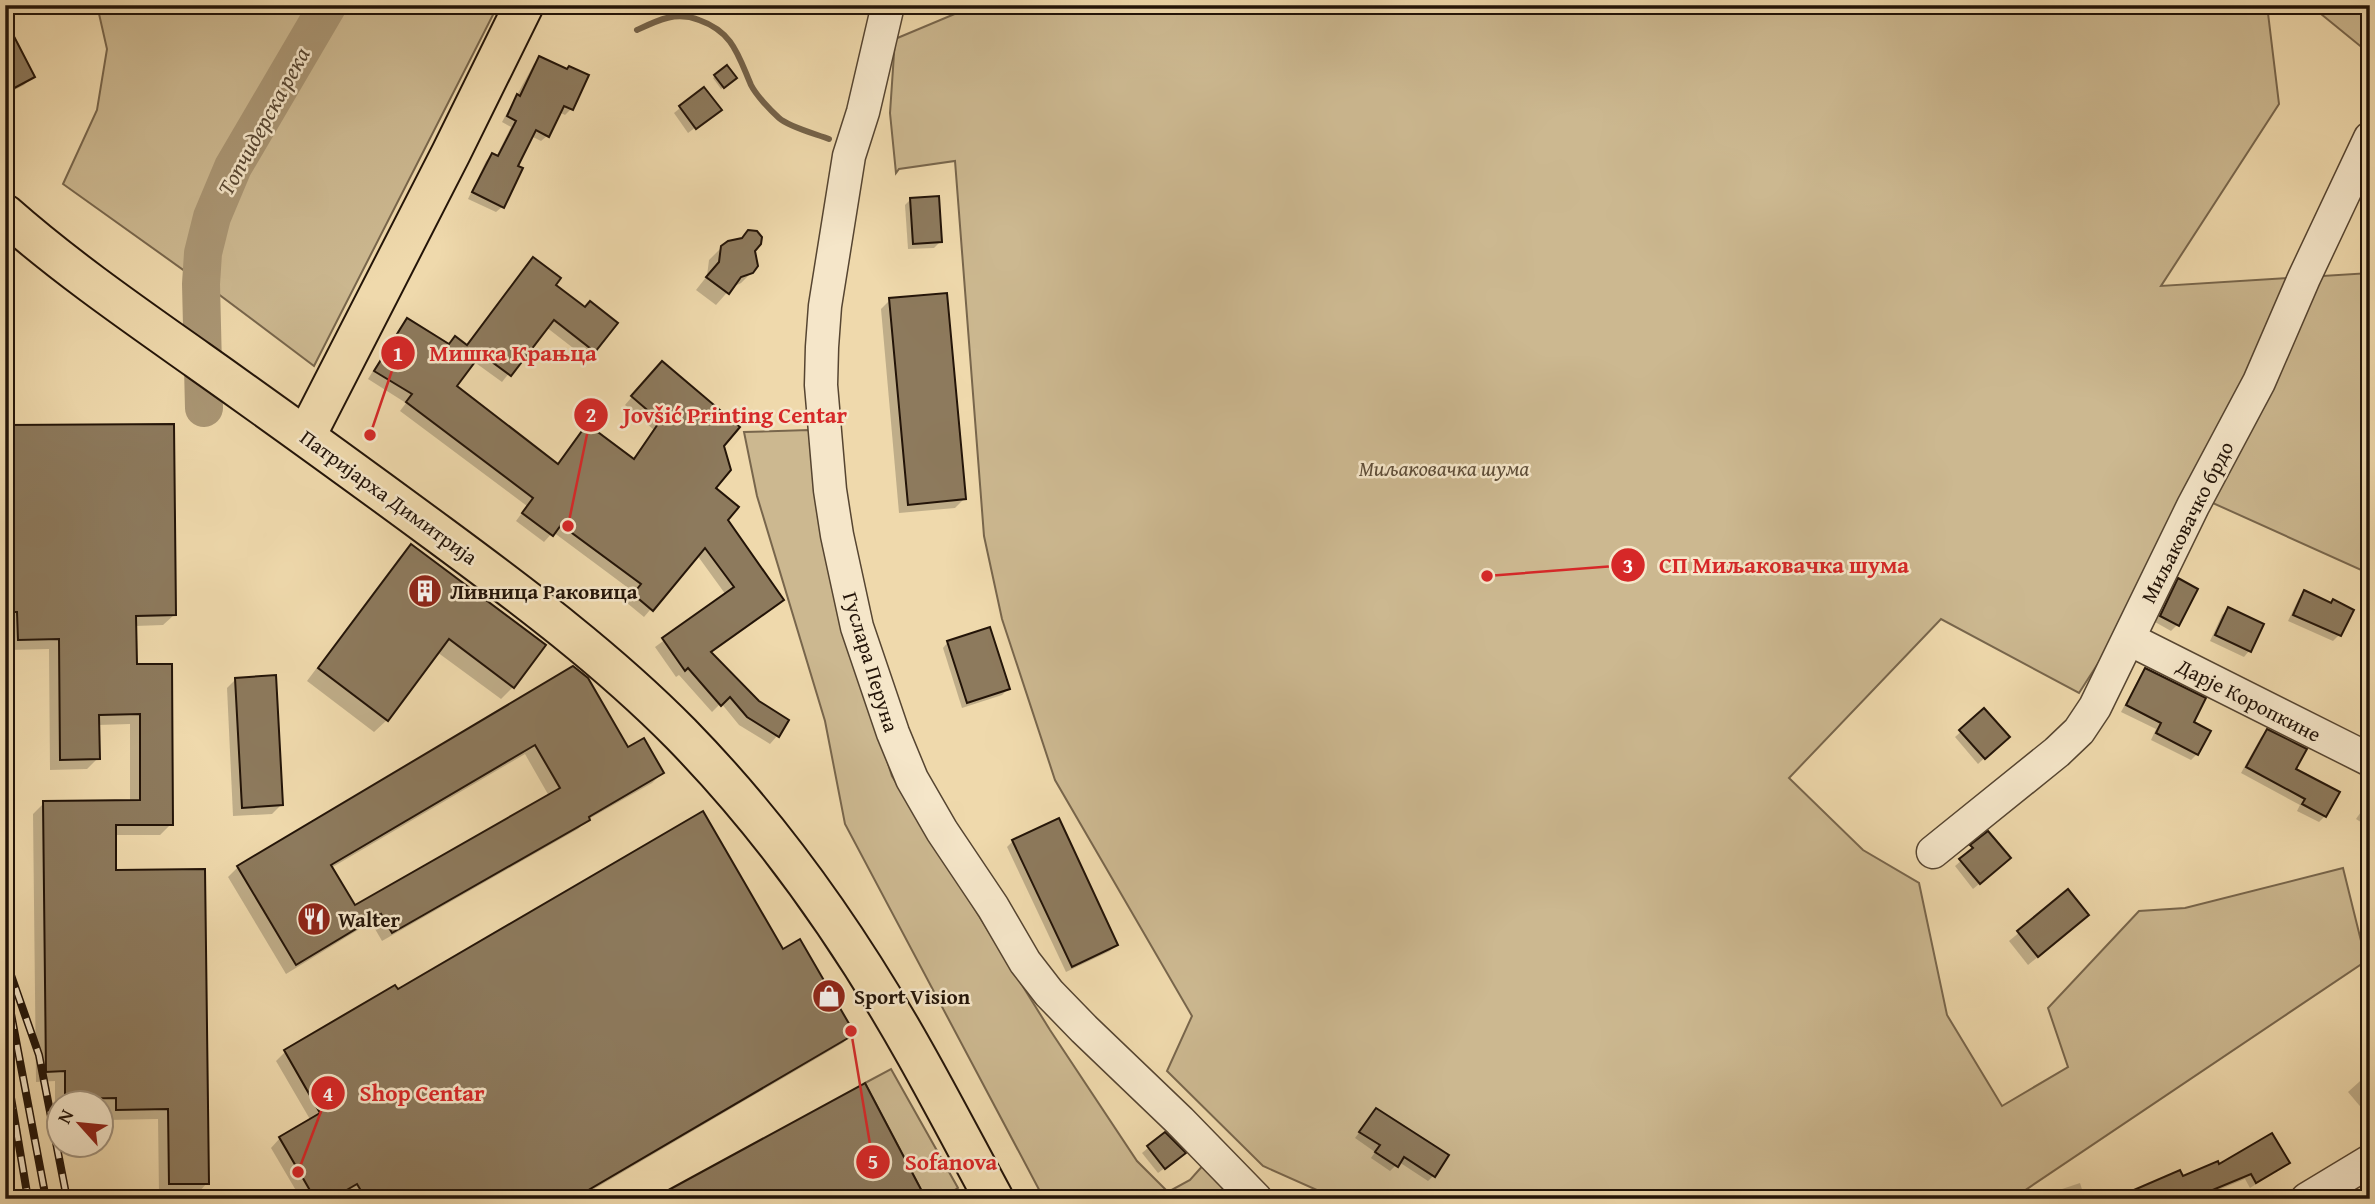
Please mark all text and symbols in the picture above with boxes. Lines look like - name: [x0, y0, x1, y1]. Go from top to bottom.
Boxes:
- water label: Топчидерска река: [209, 41, 318, 201]
- callout: Мишка Крањца: [381, 331, 611, 375]
- text: Мишка Крањца: [429, 336, 597, 369]
- text: 1: [393, 338, 403, 369]
- callout: Jovšić Printing Centar: [574, 393, 861, 437]
- text: Jovšić Printing Centar: [619, 398, 848, 431]
- text: 2: [586, 399, 596, 430]
- street label: Патријарха Димитрија: [294, 422, 484, 572]
- street label: Миљаковачко брдо: [2133, 436, 2241, 608]
- park label: Миљаковачка шума: [1359, 453, 1530, 484]
- callout: СП Миљаковачка шума: [1610, 543, 1923, 587]
- text: СП Миљаковачка шума: [1659, 548, 1909, 581]
- text: 3: [1623, 550, 1633, 581]
- building icon: Ливница Раковица: [406, 572, 444, 610]
- place label: Ливница Раковица: [450, 576, 638, 607]
- street label: Гуслара Перуна: [835, 588, 907, 736]
- street label: Дарје Коропкине: [2171, 650, 2327, 750]
- restaurant icon: Walter: [295, 900, 333, 938]
- place label: Walter: [338, 904, 401, 935]
- shop icon: Sport Vision: [810, 977, 848, 1015]
- place label: Sport Vision: [854, 981, 971, 1012]
- callout: Shop Centar: [311, 1071, 499, 1115]
- text: Shop Centar: [359, 1076, 485, 1109]
- text: 4: [323, 1078, 334, 1109]
- north arrow: [46, 1088, 116, 1158]
- text: N: [49, 1104, 80, 1128]
- callout: Sofanova: [855, 1140, 1011, 1184]
- text: Sofanova: [905, 1145, 998, 1178]
- text: 5: [868, 1146, 878, 1177]

